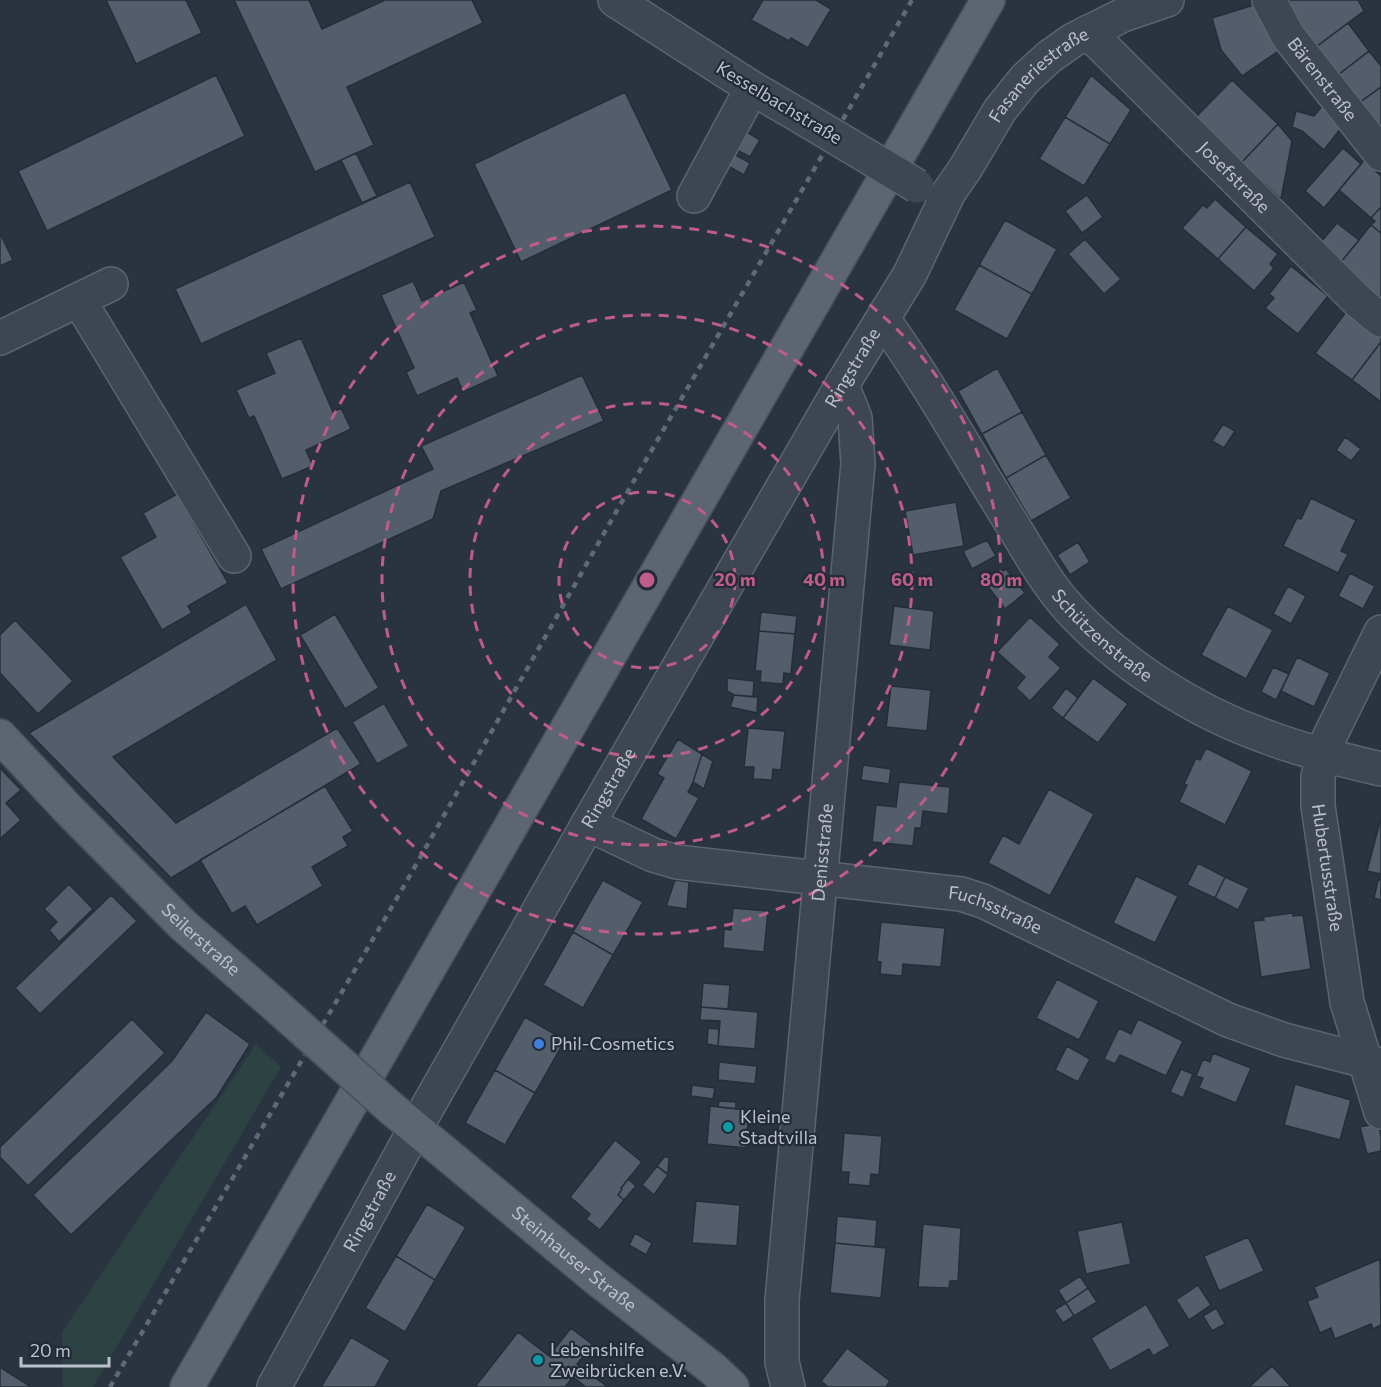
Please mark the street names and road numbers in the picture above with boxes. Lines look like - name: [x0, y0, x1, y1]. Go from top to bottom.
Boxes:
- street label: Fasaneriestraße: [983, 22, 1092, 126]
- street label: Bärenstraße: [1283, 33, 1363, 125]
- street label: Kesselbachstraße: [713, 56, 846, 148]
- street label: Josefstraße: [1194, 136, 1275, 217]
- street label: Ringstraße: [819, 324, 884, 411]
- street label: Schützenstraße: [1048, 584, 1157, 686]
- street label: Ringstraße: [576, 744, 640, 832]
- street label: Hubertusstraße: [1308, 802, 1348, 933]
- street label: Denisstraße: [806, 803, 837, 902]
- street label: Fuchsstraße: [947, 881, 1046, 938]
- street label: Seilerstraße: [157, 898, 245, 980]
- street label: Ringstraße: [338, 1167, 400, 1255]
- street label: Steinhauser Straße: [508, 1201, 642, 1316]

